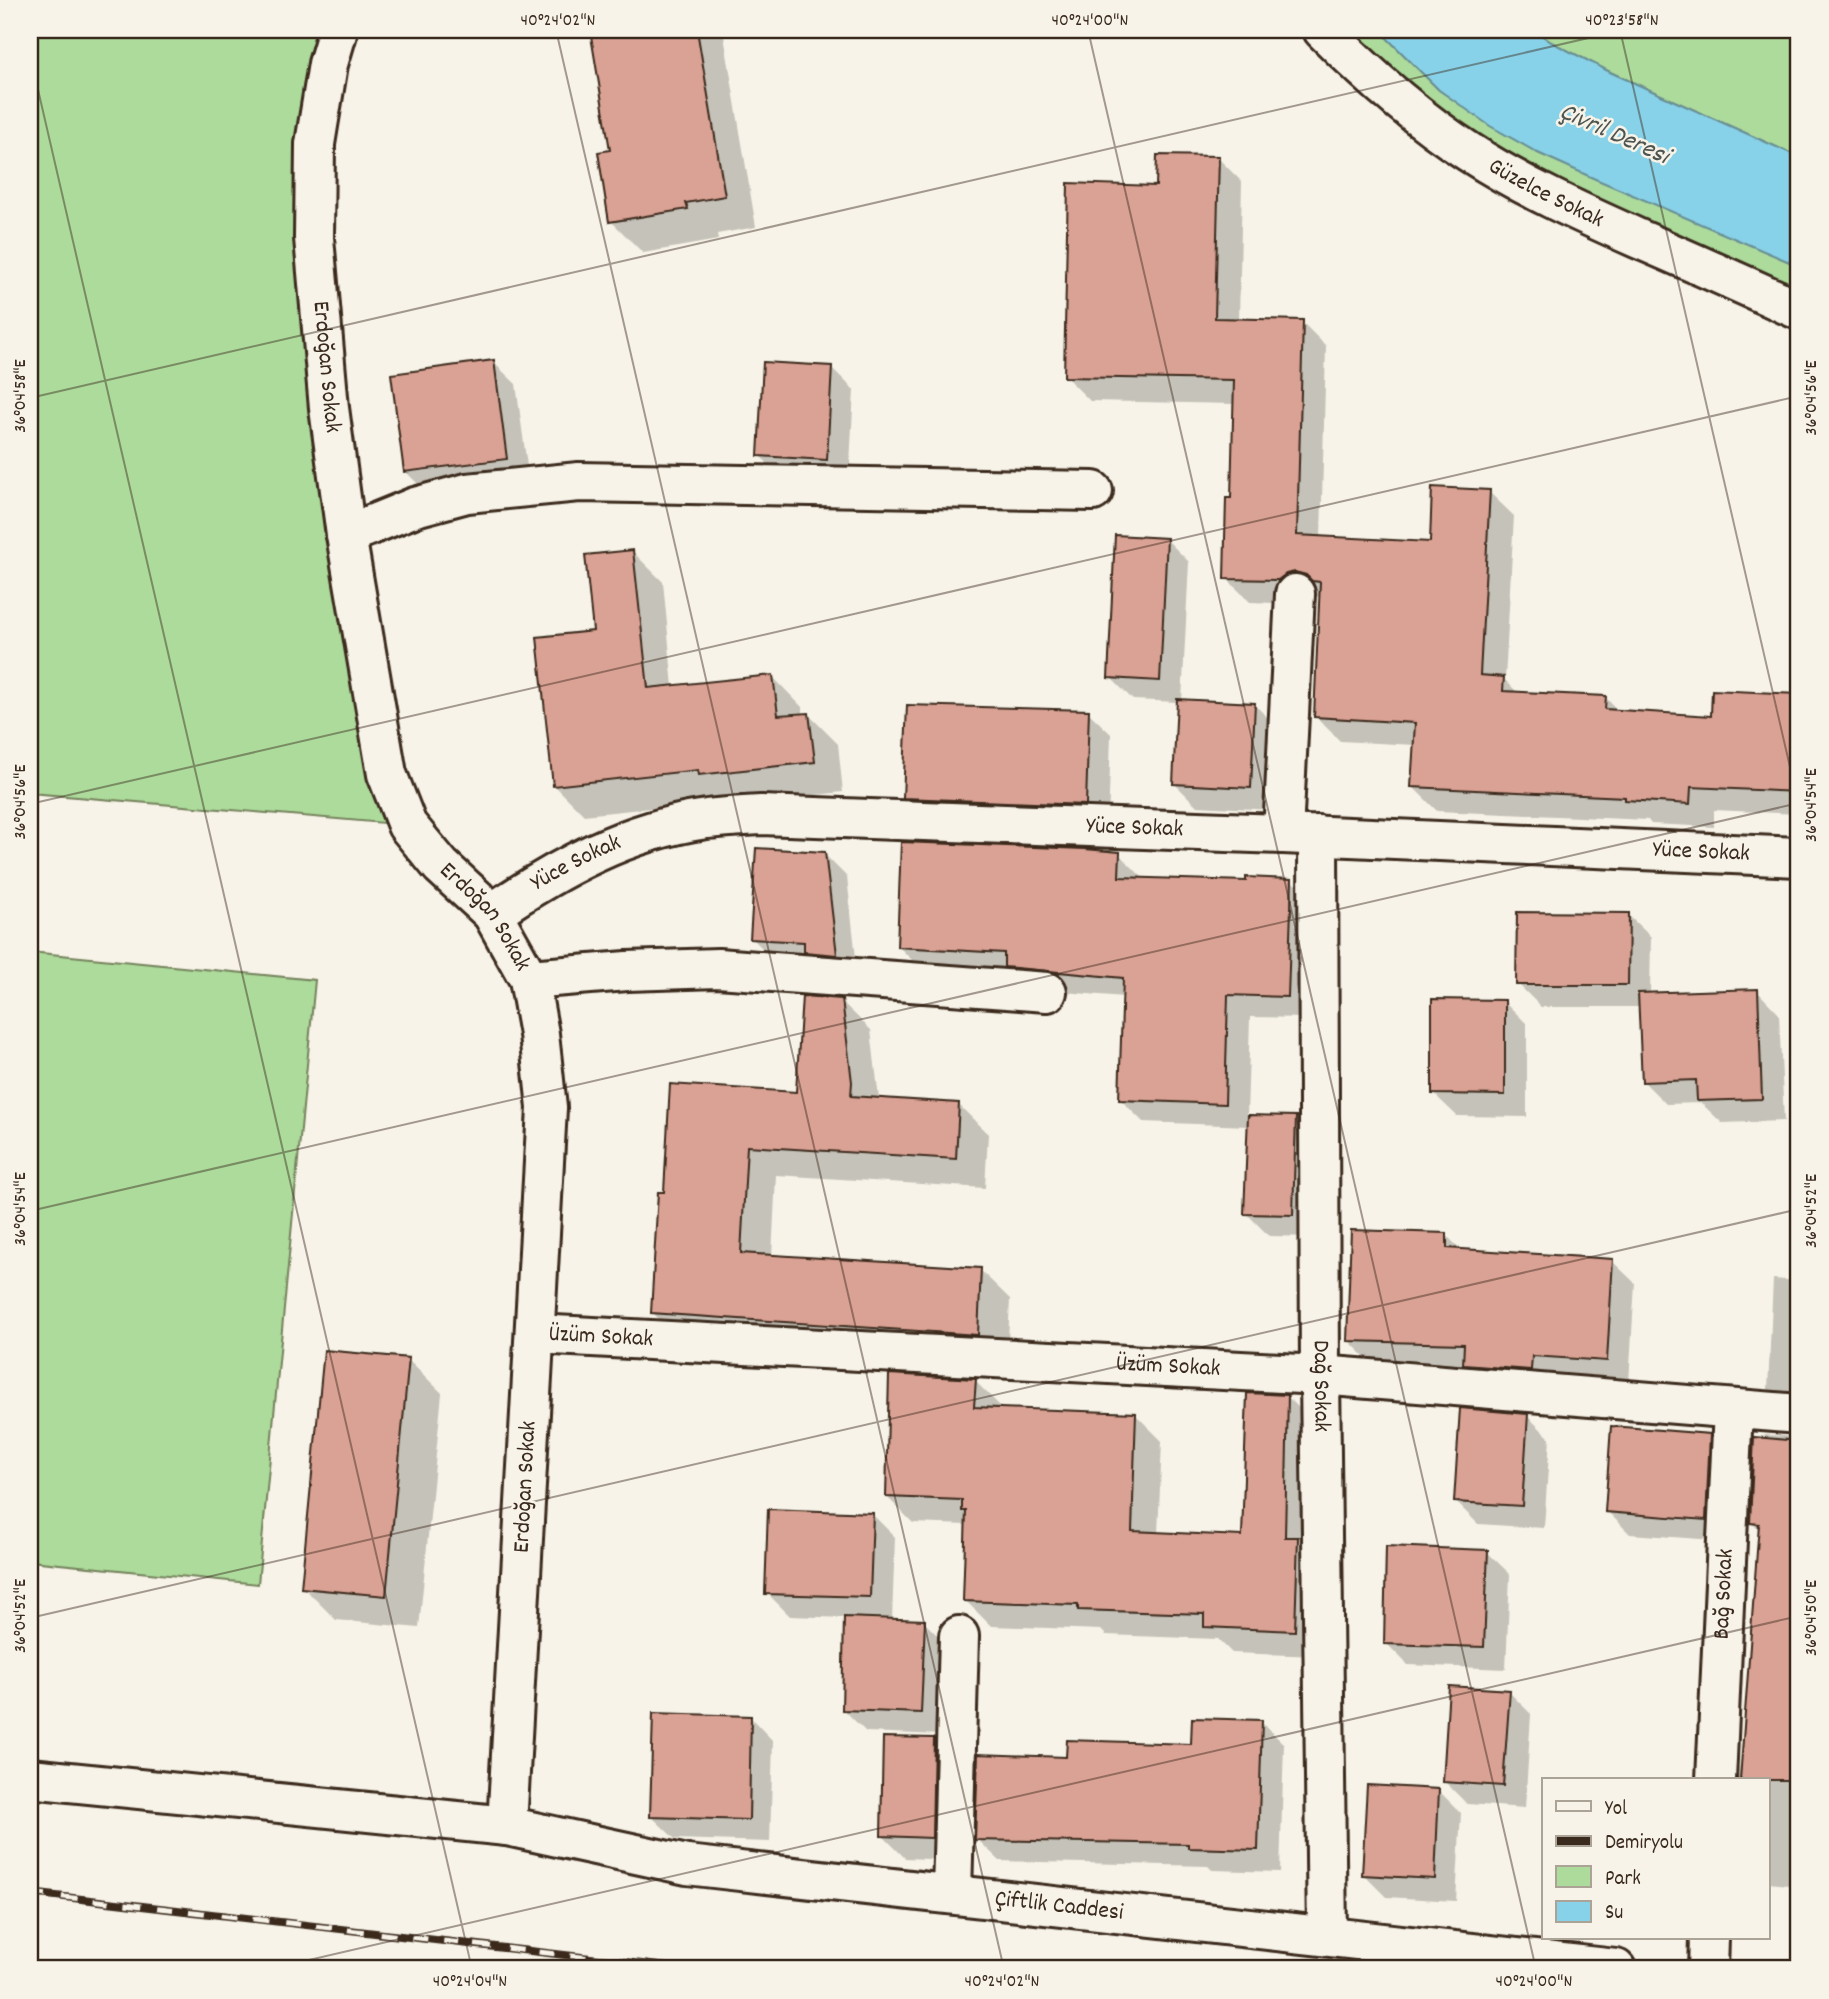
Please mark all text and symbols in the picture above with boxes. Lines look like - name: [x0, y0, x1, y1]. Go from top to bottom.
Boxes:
- text: 40°24'02"N: [521, 9, 595, 34]
- text: 40°24'00"N: [1052, 9, 1128, 34]
- text: 40°23'58"N: [1585, 9, 1659, 34]
- water label: Çivril Deresi: [1554, 95, 1678, 177]
- street label: Güzelce Sokak: [1481, 150, 1609, 238]
- street label: Erdoğan Sokak: [303, 300, 349, 435]
- text: 36°04'58"E: [9, 359, 34, 433]
- text: 36°04'56"E: [1800, 360, 1825, 436]
- text: 36°04'56"E: [9, 764, 34, 840]
- text: 36°04'54"E: [1800, 768, 1825, 842]
- street label: Yüce Sokak: [1086, 810, 1184, 847]
- street label: Yüce Sokak: [525, 826, 626, 901]
- street label: Yüce Sokak: [1652, 833, 1751, 872]
- street label: Erdoğan Sokak: [431, 855, 539, 978]
- text: 36°04'54"E: [9, 1172, 34, 1246]
- text: 36°04'52"E: [1800, 1174, 1825, 1248]
- street label: Üzüm Sokak: [548, 1318, 654, 1357]
- street label: Dağ Sokak: [1303, 1340, 1338, 1432]
- street label: Üzüm Sokak: [1115, 1347, 1221, 1387]
- street label: Erdoğan Sokak: [506, 1420, 546, 1554]
- street label: Bağ Sokak: [1705, 1548, 1744, 1640]
- text: 36°04'52"E: [9, 1579, 34, 1653]
- text: 36°04'50"E: [1800, 1580, 1825, 1656]
- legend: [1542, 1778, 1770, 1940]
- text: Yol: [1605, 1795, 1627, 1825]
- text: Demiryolu: [1605, 1829, 1683, 1859]
- text: Park: [1605, 1865, 1641, 1895]
- street label: Çiftlik Caddesi: [993, 1883, 1125, 1931]
- text: Su: [1605, 1899, 1623, 1929]
- text: 40°24'04"N: [433, 1970, 507, 1995]
- text: 40°24'02"N: [965, 1970, 1039, 1995]
- text: 40°24'00"N: [1496, 1970, 1572, 1995]

